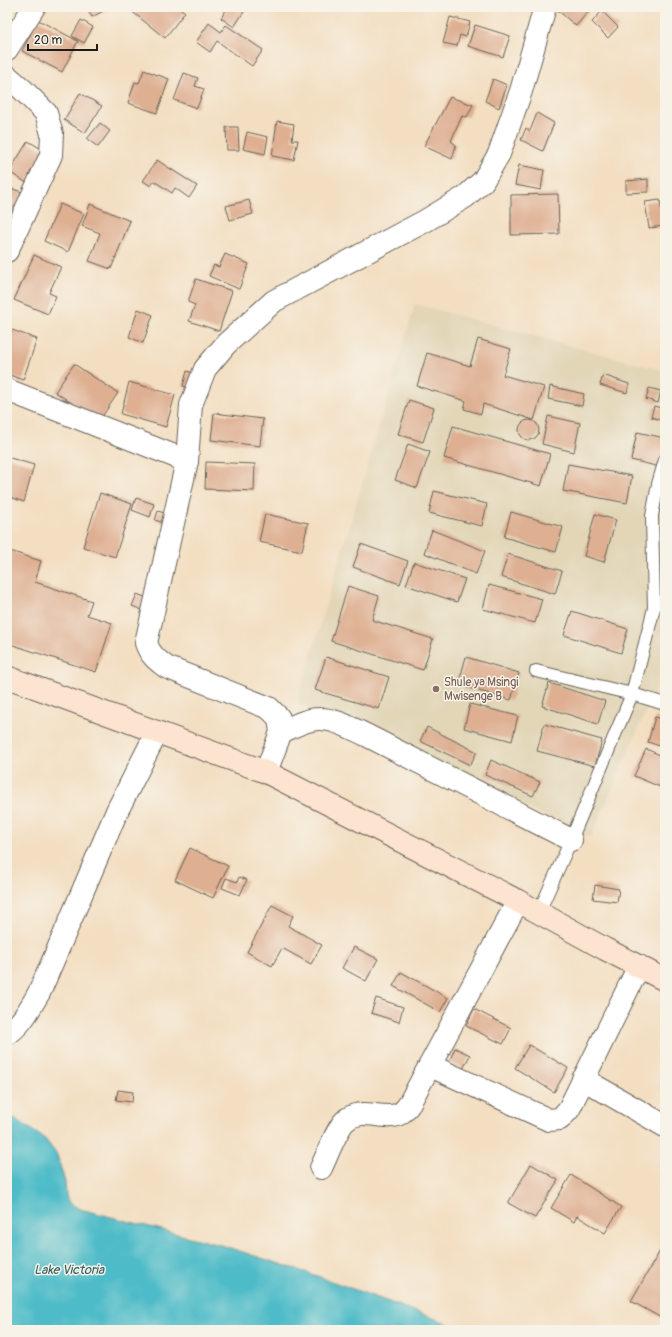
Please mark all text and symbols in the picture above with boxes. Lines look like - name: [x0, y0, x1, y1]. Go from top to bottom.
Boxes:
- scale bar: [28, 26, 97, 52]
- text: 20 m: [34, 33, 63, 48]
- place label: Shule ya Msingi Mwisenge B: [444, 675, 518, 704]
- marker: Shule ya Msingi Mwisenge B: [431, 684, 441, 694]
- water label: Lake Victoria: [34, 1262, 105, 1278]

